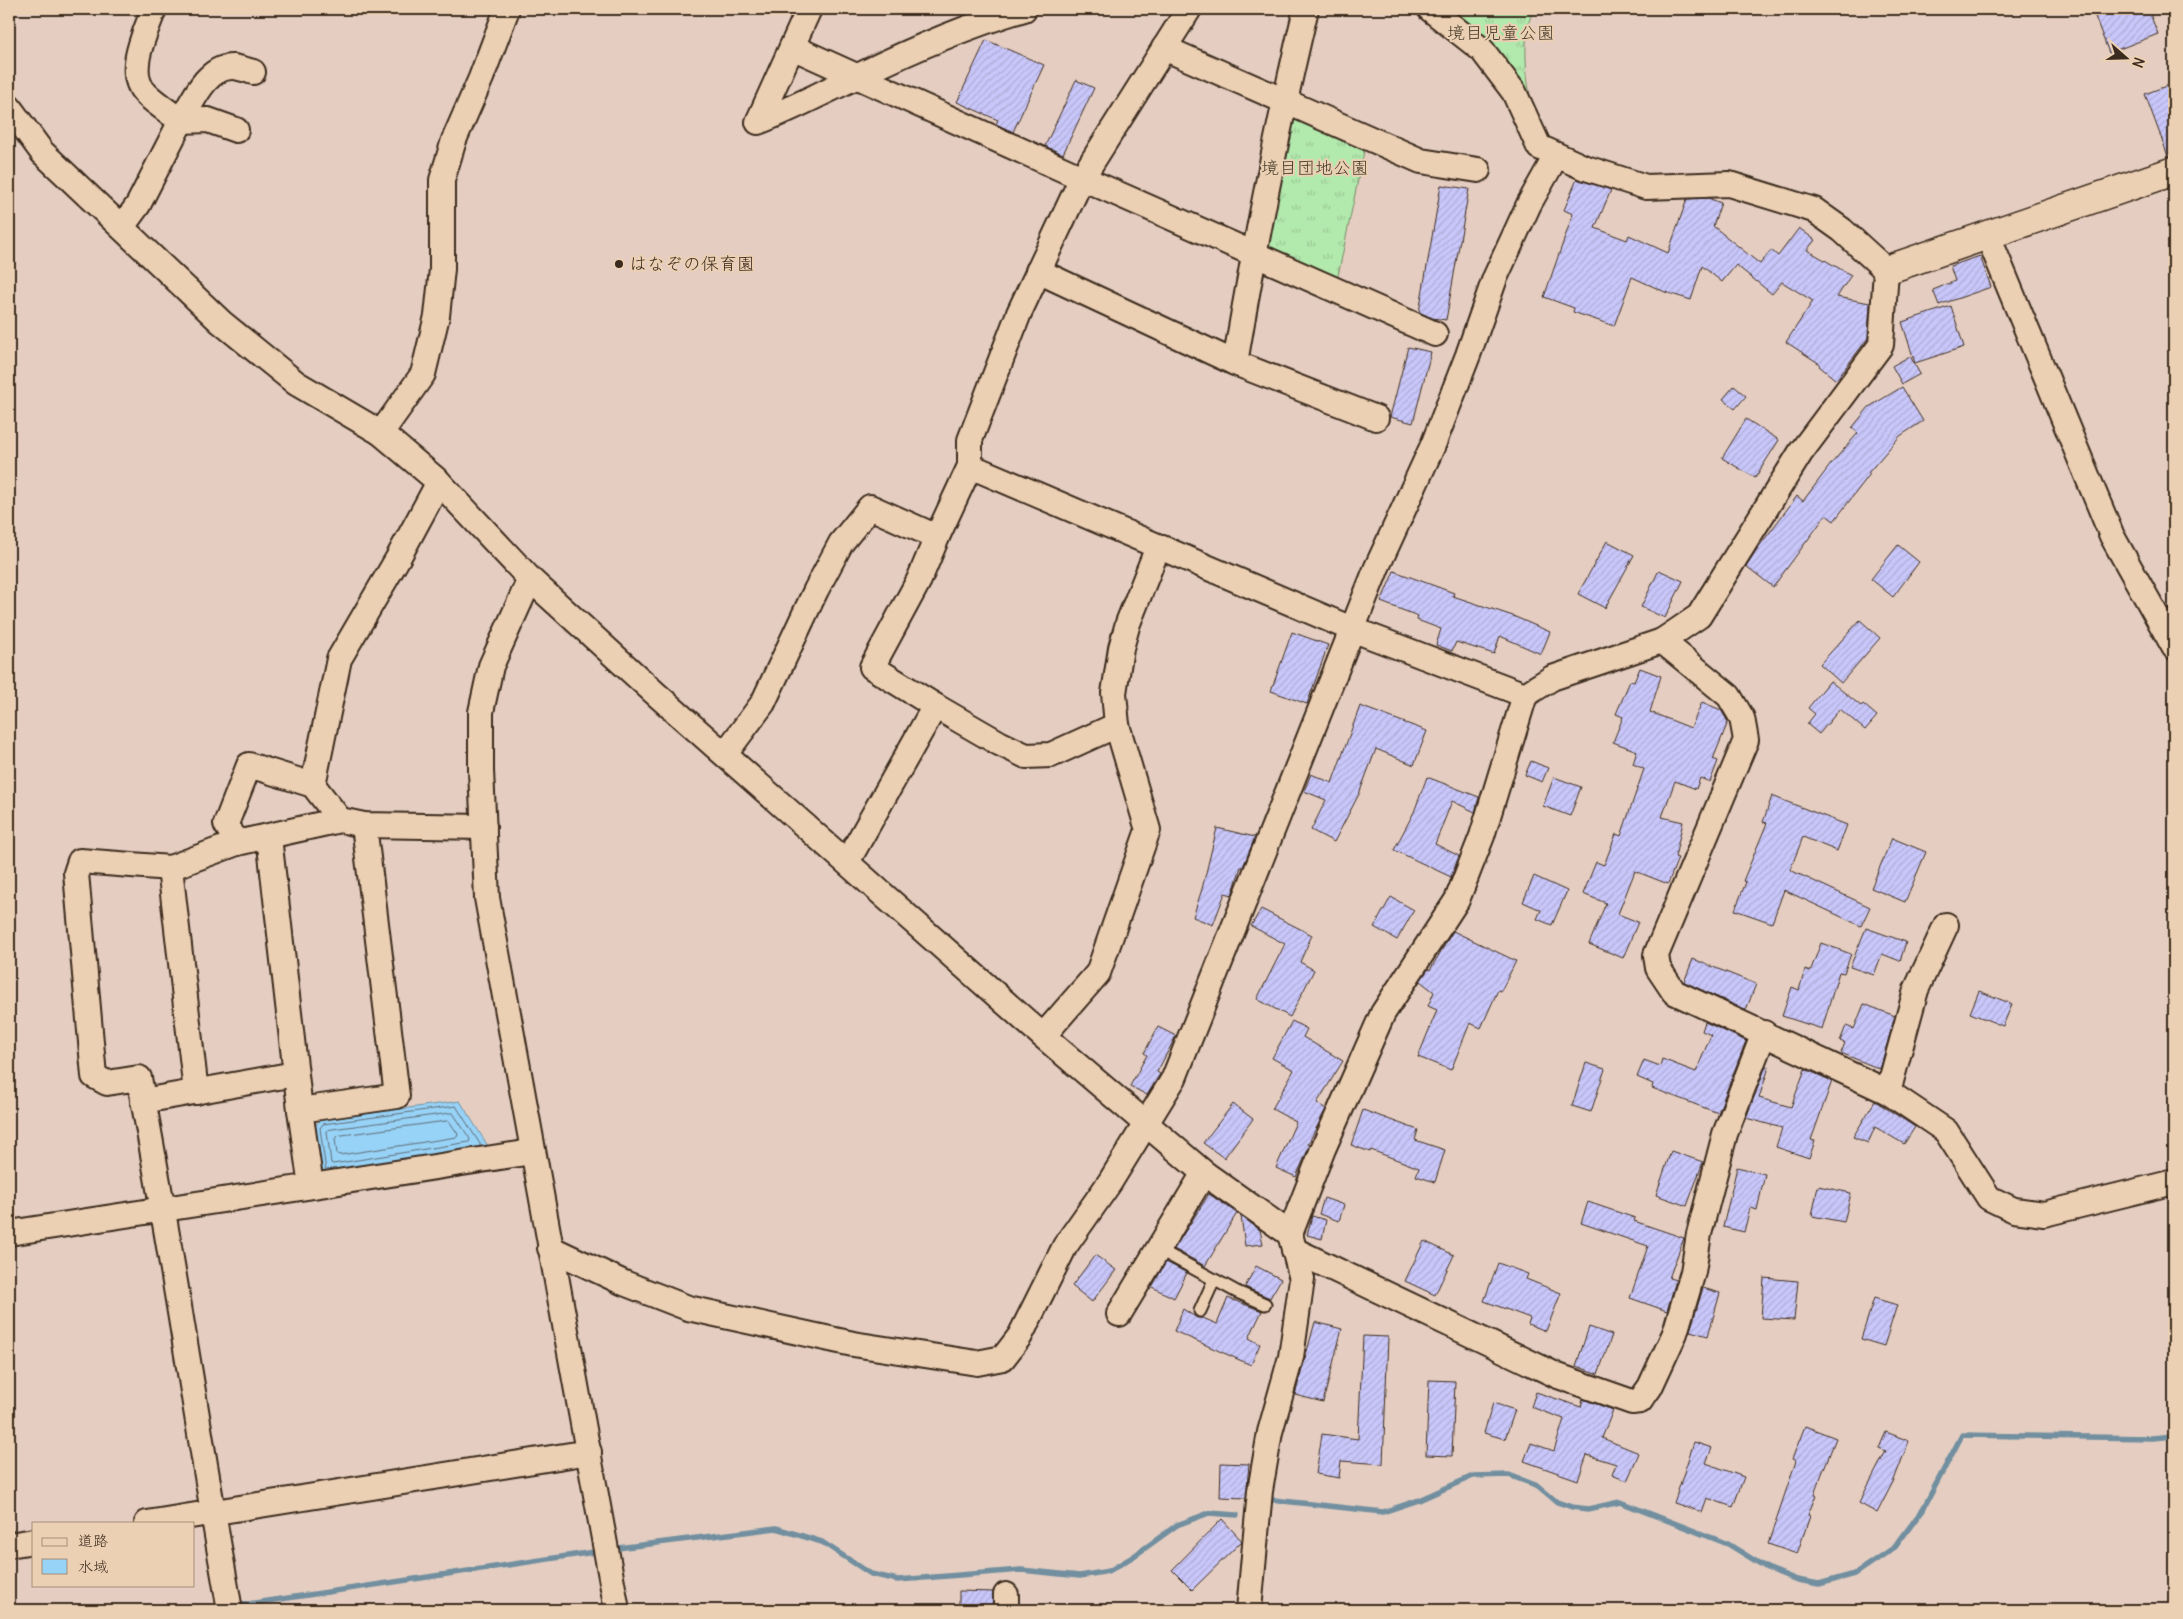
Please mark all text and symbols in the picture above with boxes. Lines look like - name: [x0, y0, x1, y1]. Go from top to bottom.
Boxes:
- park label: 境目児童公園: [1447, 21, 1555, 44]
- north arrow: [2100, 32, 2150, 82]
- text: N: [2128, 55, 2148, 70]
- park label: 境目団地公園: [1261, 156, 1369, 179]
- place label: はなぞの保育園: [629, 252, 755, 275]
- marker: はなぞの保育園: [613, 258, 625, 270]
- legend: [32, 1522, 195, 1586]
- text: 道路: [78, 1531, 108, 1550]
- text: 水域: [78, 1557, 108, 1576]

